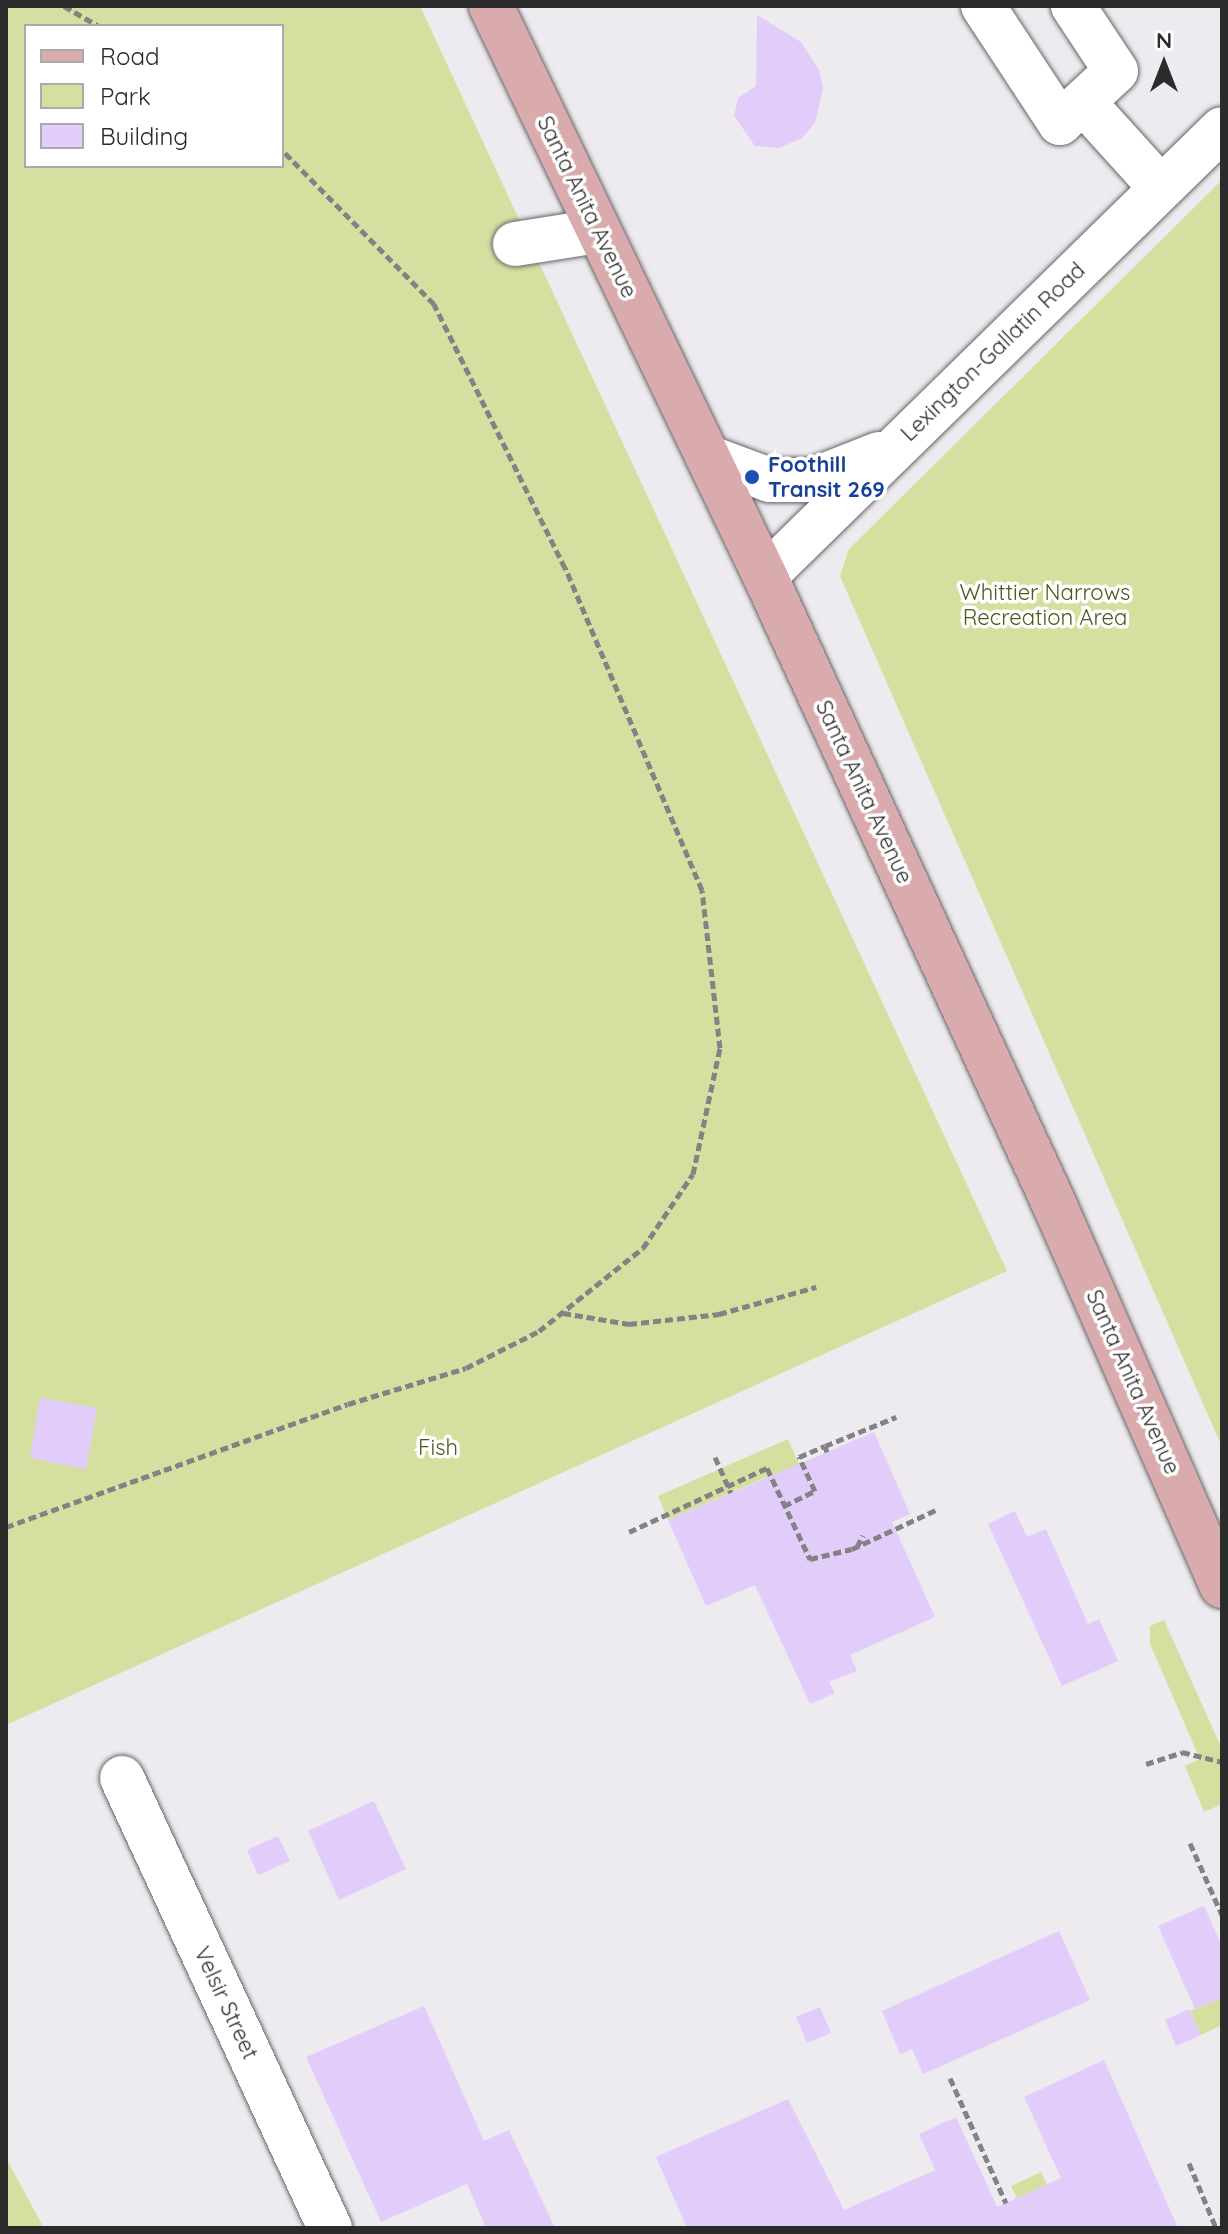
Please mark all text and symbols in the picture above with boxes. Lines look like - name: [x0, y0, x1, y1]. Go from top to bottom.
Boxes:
- legend: [24, 24, 284, 168]
- north arrow: [1124, 24, 1204, 104]
- text: N: [1156, 26, 1172, 54]
- text: Road: [100, 41, 160, 71]
- text: Park: [100, 81, 151, 111]
- street label: Santa Anita Avenue: [532, 112, 642, 302]
- text: Building: [100, 121, 188, 151]
- street label: Lexington-Gallatin Road: [896, 257, 1090, 447]
- place label: Foothill Transit 269: [768, 451, 885, 502]
- marker: Foothill Transit 269: [743, 468, 761, 486]
- park label: Whittier Narrows Recreation Area: [960, 579, 1130, 630]
- street label: Santa Anita Avenue: [810, 696, 918, 888]
- street label: Santa Anita Avenue: [1080, 1286, 1186, 1478]
- park label: Fish: [418, 1435, 458, 1461]
- street label: Velsir Street: [188, 1942, 264, 2064]

